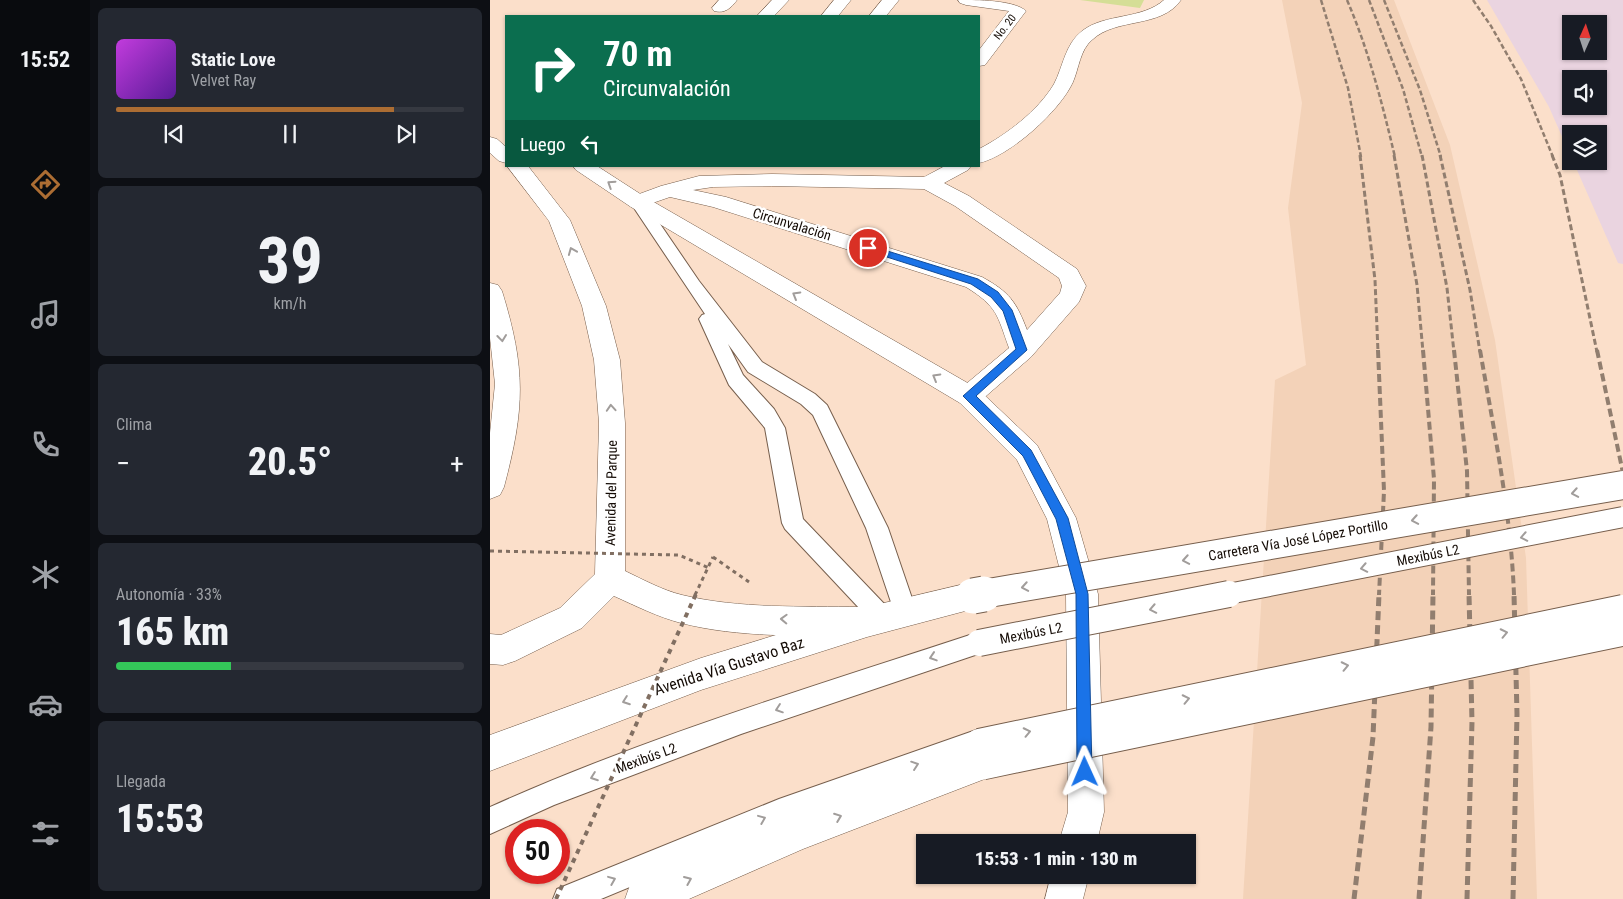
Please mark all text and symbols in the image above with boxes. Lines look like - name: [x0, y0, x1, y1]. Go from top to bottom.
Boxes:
- street label: No. 20: [991, 12, 1019, 42]
- north arrow: [1562, 15, 1608, 60]
- map controls: [1562, 15, 1607, 170]
- text: 70 m: [603, 34, 672, 75]
- icon: right: [520, 35, 585, 100]
- text: 15:52: [20, 47, 70, 72]
- text: Static Love: [191, 48, 276, 71]
- button: sound: [1562, 70, 1607, 115]
- text: Velvet Ray: [191, 71, 256, 90]
- text: Circunvalación: [603, 76, 731, 101]
- icon: previous: [160, 120, 188, 148]
- icon: pause: [276, 120, 304, 148]
- icon: next: [392, 120, 420, 148]
- button: layers: [1562, 125, 1607, 170]
- icon: left: [576, 130, 604, 158]
- text: Luego: [520, 133, 566, 156]
- icon: directions: [28, 167, 63, 202]
- one-way arrow: [608, 181, 617, 191]
- street label: Circunvalación: [751, 204, 833, 244]
- text: 39: [257, 223, 323, 299]
- pin: [847, 227, 889, 269]
- icon: arrive: [854, 234, 882, 262]
- one-way arrow: [568, 247, 578, 256]
- one-way arrow: [792, 291, 801, 301]
- text: km/h: [274, 294, 306, 313]
- icon: music: [28, 297, 63, 332]
- one-way arrow: [497, 334, 507, 342]
- one-way arrow: [933, 373, 942, 383]
- one-way arrow: [605, 403, 616, 411]
- text: Clima: [116, 415, 152, 434]
- icon: phone: [28, 427, 63, 462]
- text: 20.5°: [248, 440, 332, 484]
- street label: Avenida del Parque: [602, 440, 620, 546]
- text: −: [116, 447, 130, 480]
- text: +: [450, 447, 464, 480]
- one-way arrow: [1571, 488, 1579, 498]
- one-way arrow: [1410, 515, 1419, 525]
- street label: Carretera Vía José López Portillo: [1207, 516, 1389, 564]
- one-way arrow: [1519, 531, 1528, 541]
- street label: Mexibús L2: [1395, 541, 1461, 569]
- one-way arrow: [1181, 554, 1190, 564]
- icon: climate: [28, 557, 63, 592]
- one-way arrow: [1360, 562, 1369, 572]
- one-way arrow: [1021, 582, 1030, 592]
- text: Autonomía · 33%: [116, 585, 222, 604]
- one-way arrow: [1149, 603, 1157, 613]
- text: 165 km: [116, 610, 229, 654]
- one-way arrow: [779, 614, 787, 624]
- street label: Mexibús L2: [998, 619, 1064, 647]
- one-way arrow: [1499, 628, 1508, 639]
- street label: Avenida Vía Gustavo Baz: [652, 633, 806, 699]
- one-way arrow: [929, 652, 938, 662]
- one-way arrow: [1340, 661, 1349, 672]
- icon: car: [28, 687, 63, 722]
- one-way arrow: [622, 695, 630, 705]
- one-way arrow: [1181, 695, 1190, 705]
- one-way arrow: [775, 704, 784, 714]
- one-way arrow: [1022, 728, 1031, 738]
- street label: Mexibús L2: [614, 740, 679, 776]
- position arrow: [1058, 745, 1110, 797]
- one-way arrow: [911, 760, 919, 770]
- one-way arrow: [590, 771, 598, 781]
- text: Llegada: [116, 772, 166, 791]
- text: 15:53: [116, 797, 204, 841]
- one-way arrow: [833, 813, 842, 823]
- one-way arrow: [757, 815, 766, 825]
- icon: filters: [28, 816, 63, 851]
- speed limit sign: 50: [505, 819, 570, 884]
- text: 15:53 · 1 min · 130 m: [975, 847, 1137, 870]
- one-way arrow: [683, 875, 692, 886]
- one-way arrow: [607, 876, 615, 886]

